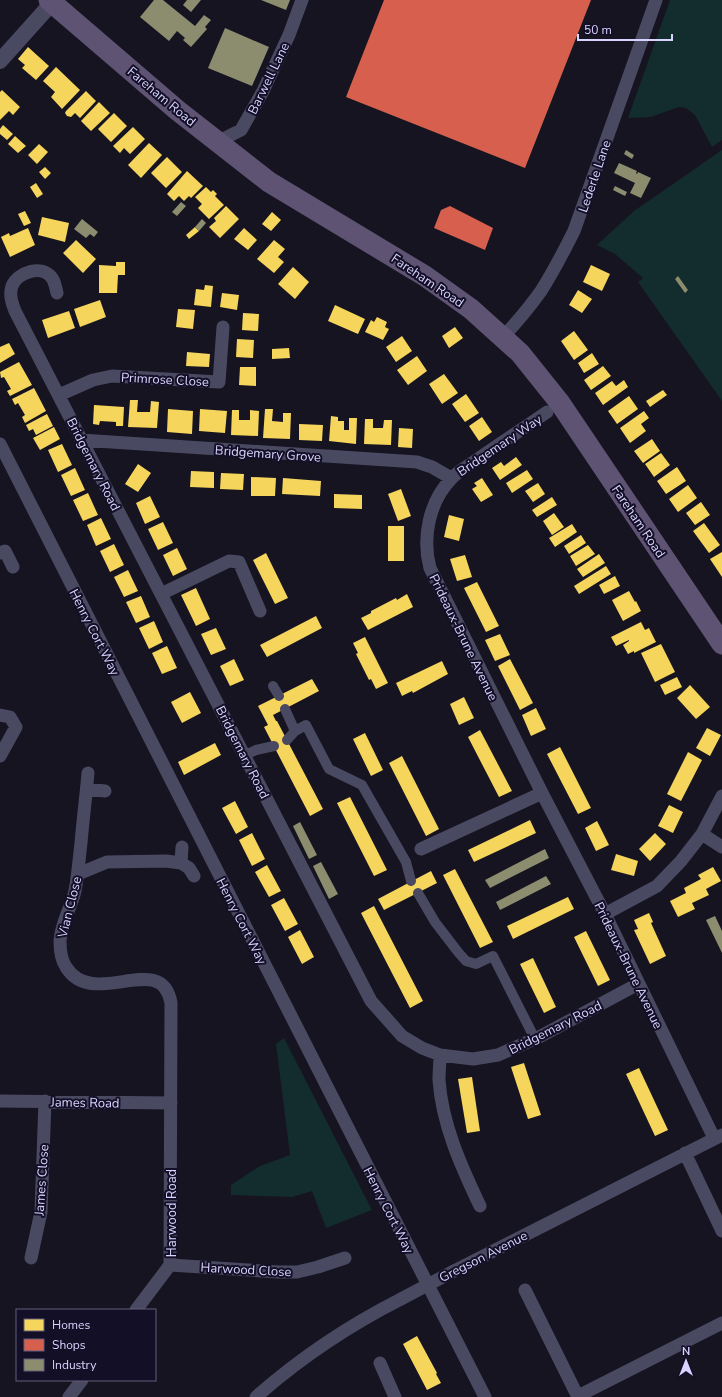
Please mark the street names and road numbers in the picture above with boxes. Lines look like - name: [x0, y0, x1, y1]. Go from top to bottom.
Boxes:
- street label: Barwell Lane: [244, 39, 294, 117]
- street label: Fareham Road: [123, 63, 199, 131]
- street label: Lederle Lane: [574, 138, 616, 215]
- street label: Fareham Road: [387, 250, 467, 312]
- street label: Primrose Close: [120, 369, 210, 391]
- street label: Bridgemary Way: [454, 411, 546, 481]
- street label: Bridgemary Road: [62, 415, 124, 514]
- street label: Bridgemary Grove: [214, 441, 322, 467]
- street label: Fareham Road: [607, 482, 669, 562]
- street label: Prideaux-Brune Avenue: [425, 571, 502, 704]
- street label: Henry Cort Way: [65, 586, 124, 679]
- street label: Bridgemary Road: [211, 703, 273, 802]
- street label: Vian Close: [53, 875, 86, 941]
- street label: Henry Cort Way: [212, 875, 271, 968]
- street label: Prideaux-Brune Avenue: [590, 899, 667, 1032]
- street label: Bridgemary Road: [506, 997, 605, 1059]
- street label: James Road: [49, 1093, 120, 1113]
- street label: James Close: [30, 1144, 53, 1217]
- street label: Henry Cort Way: [359, 1164, 418, 1257]
- street label: Harwood Road: [163, 1169, 181, 1257]
- street label: Gregson Avenue: [436, 1227, 531, 1287]
- street label: Harwood Close: [200, 1259, 292, 1281]

